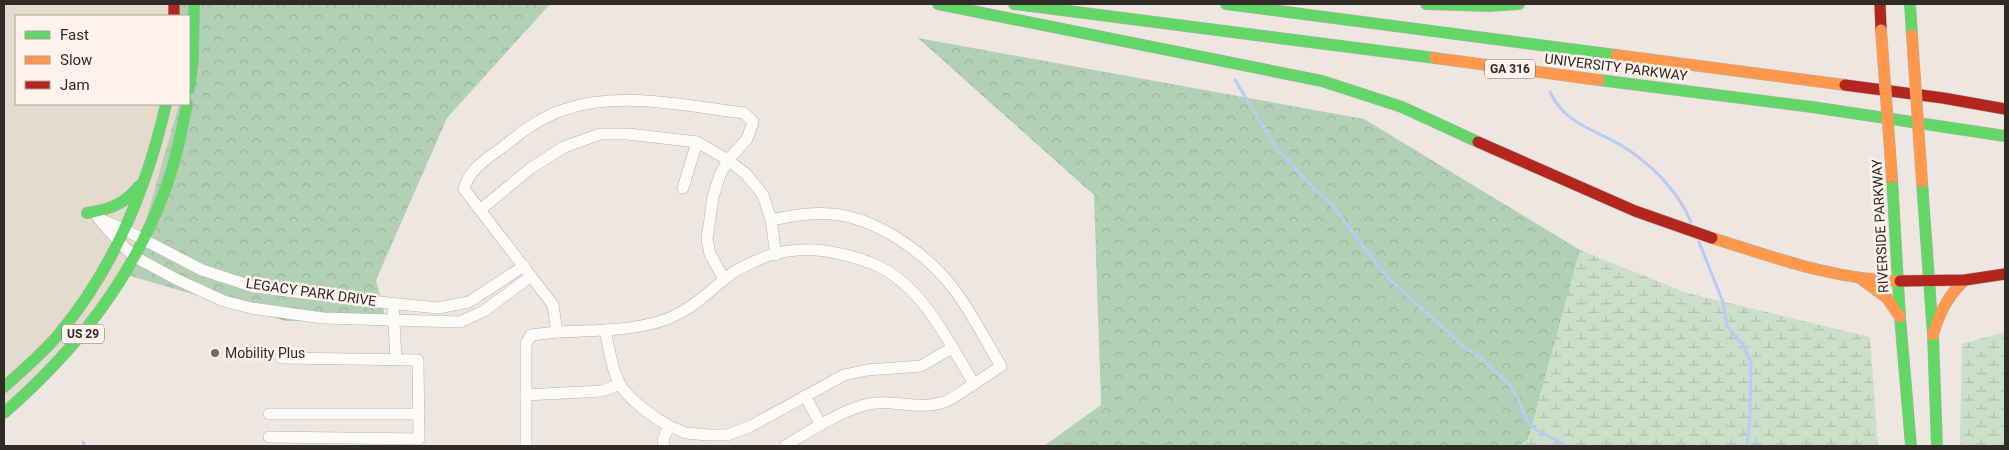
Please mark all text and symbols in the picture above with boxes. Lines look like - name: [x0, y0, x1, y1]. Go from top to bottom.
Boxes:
- legend: [15, 15, 190, 105]
- text: Fast: [60, 26, 89, 44]
- street label: UNIVERSITY PARKWAY: [1544, 50, 1689, 84]
- text: Slow: [60, 51, 92, 69]
- road number: GA 316: [1485, 60, 1535, 78]
- text: Jam: [60, 76, 90, 94]
- street label: RIVERSIDE PARKWAY: [1868, 158, 1891, 293]
- street label: LEGACY PARK DRIVE: [245, 275, 377, 309]
- road number: US 29: [62, 324, 104, 344]
- place label: Mobility Plus: [225, 345, 305, 361]
- marker: Mobility Plus: [209, 347, 221, 359]

